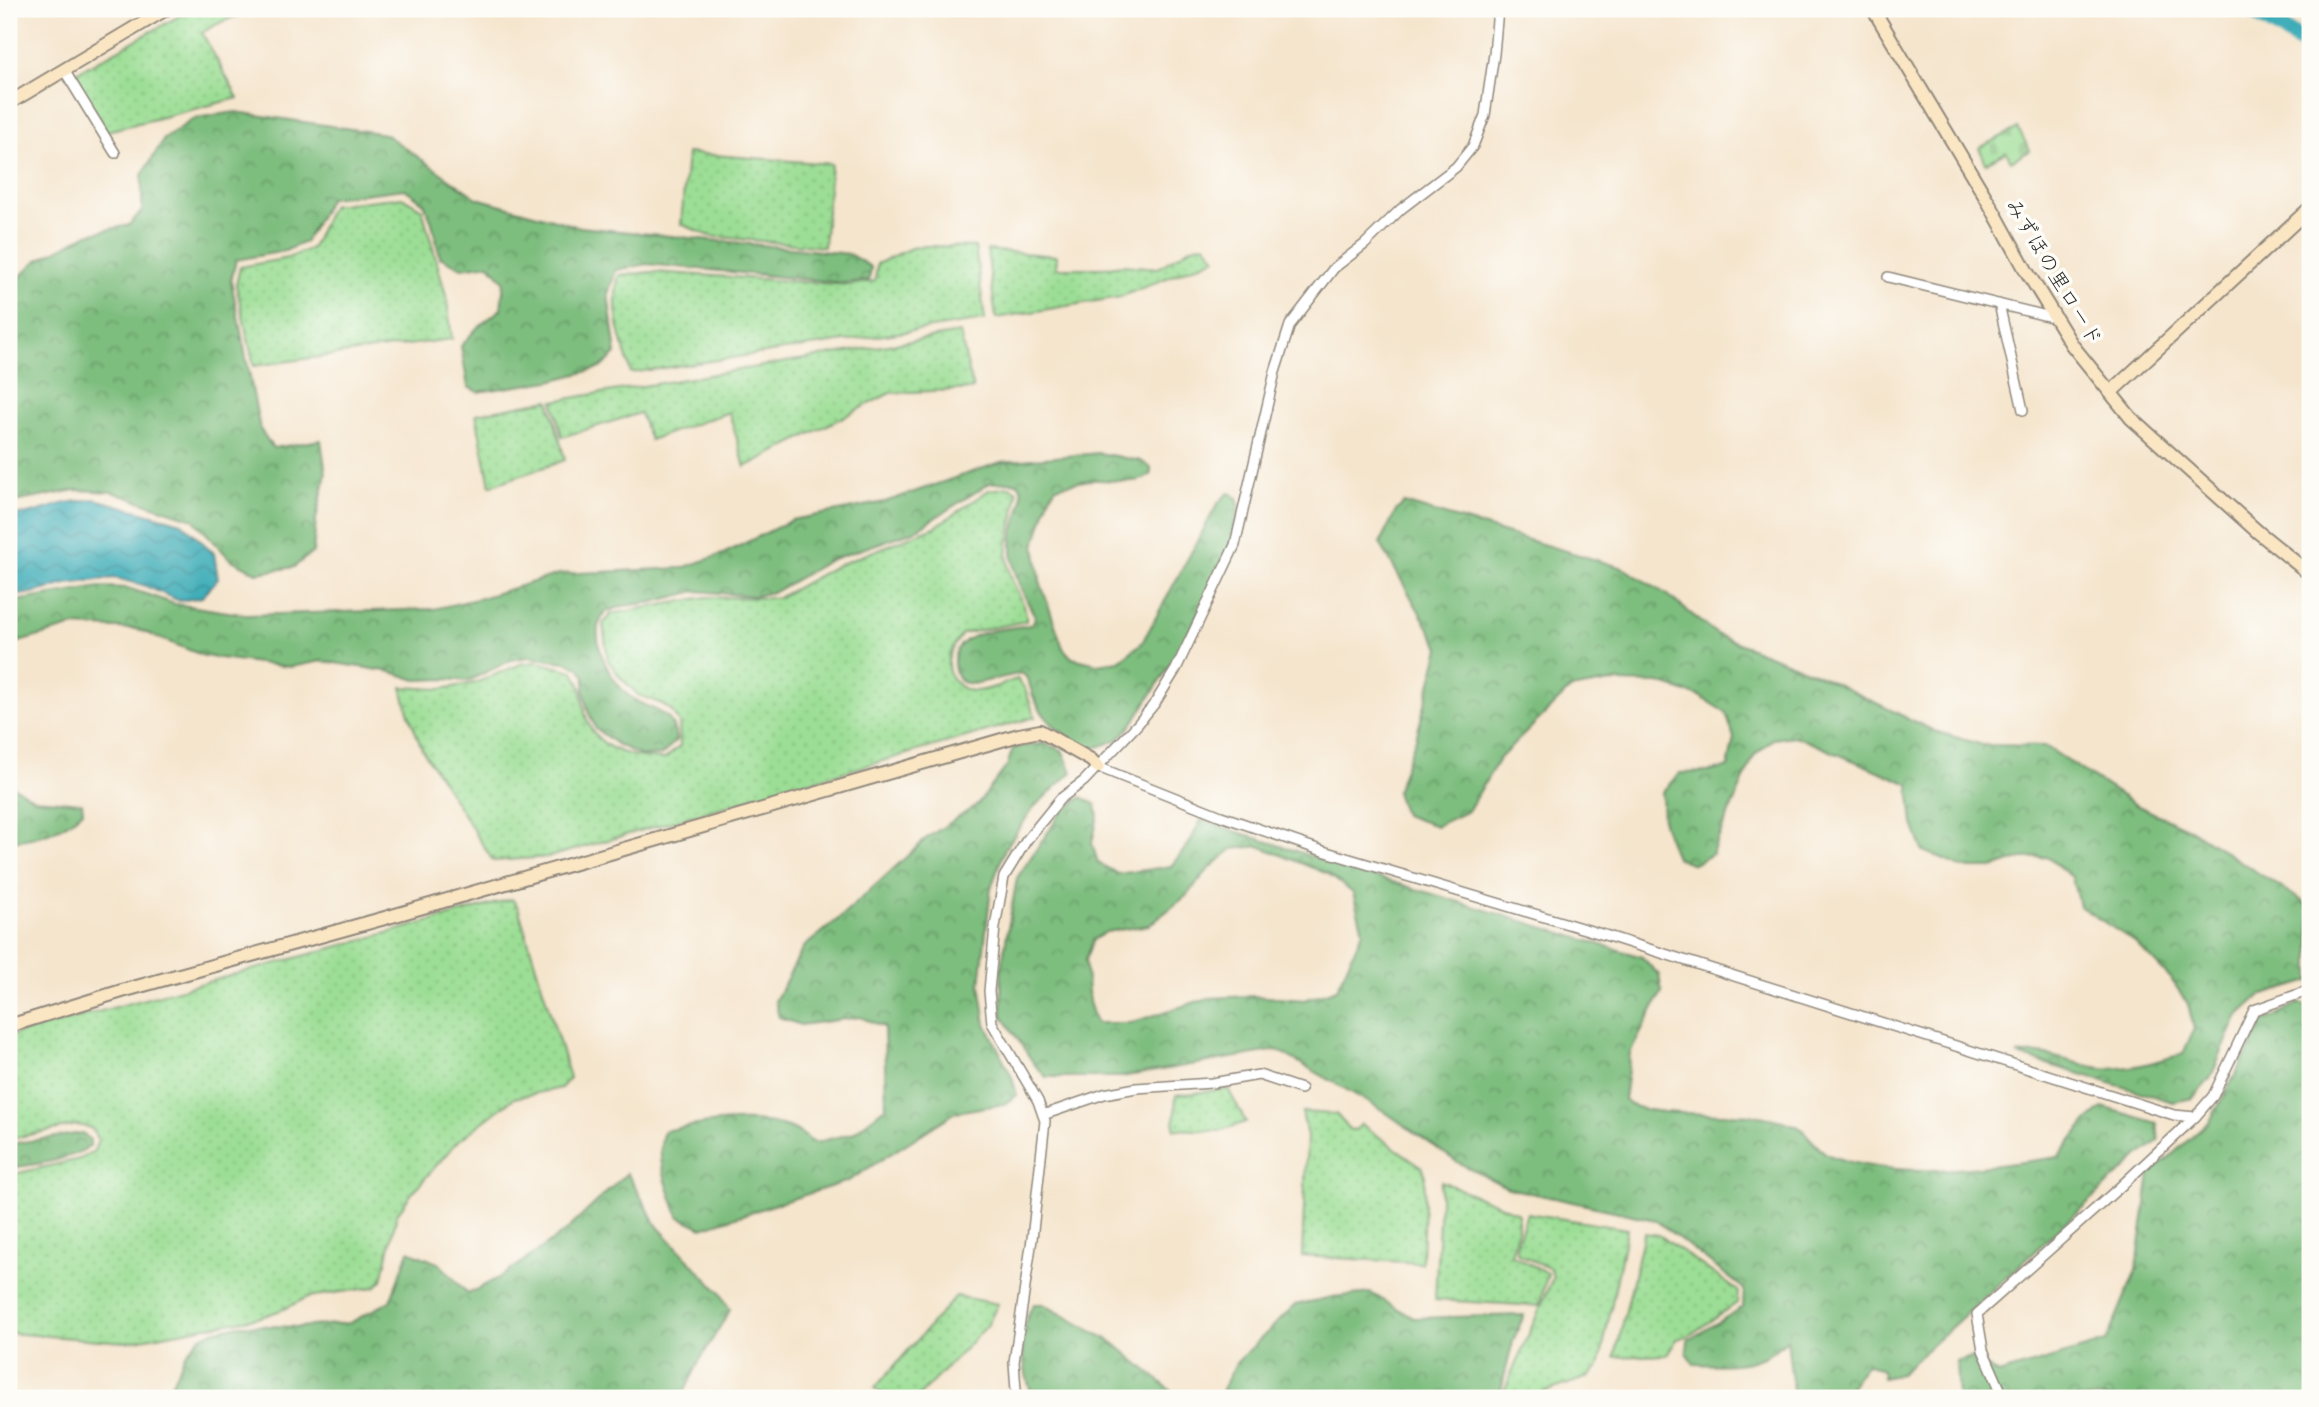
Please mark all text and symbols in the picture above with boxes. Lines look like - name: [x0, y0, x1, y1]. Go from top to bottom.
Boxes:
- street label: みずほの里ロード: [1999, 191, 2112, 351]

